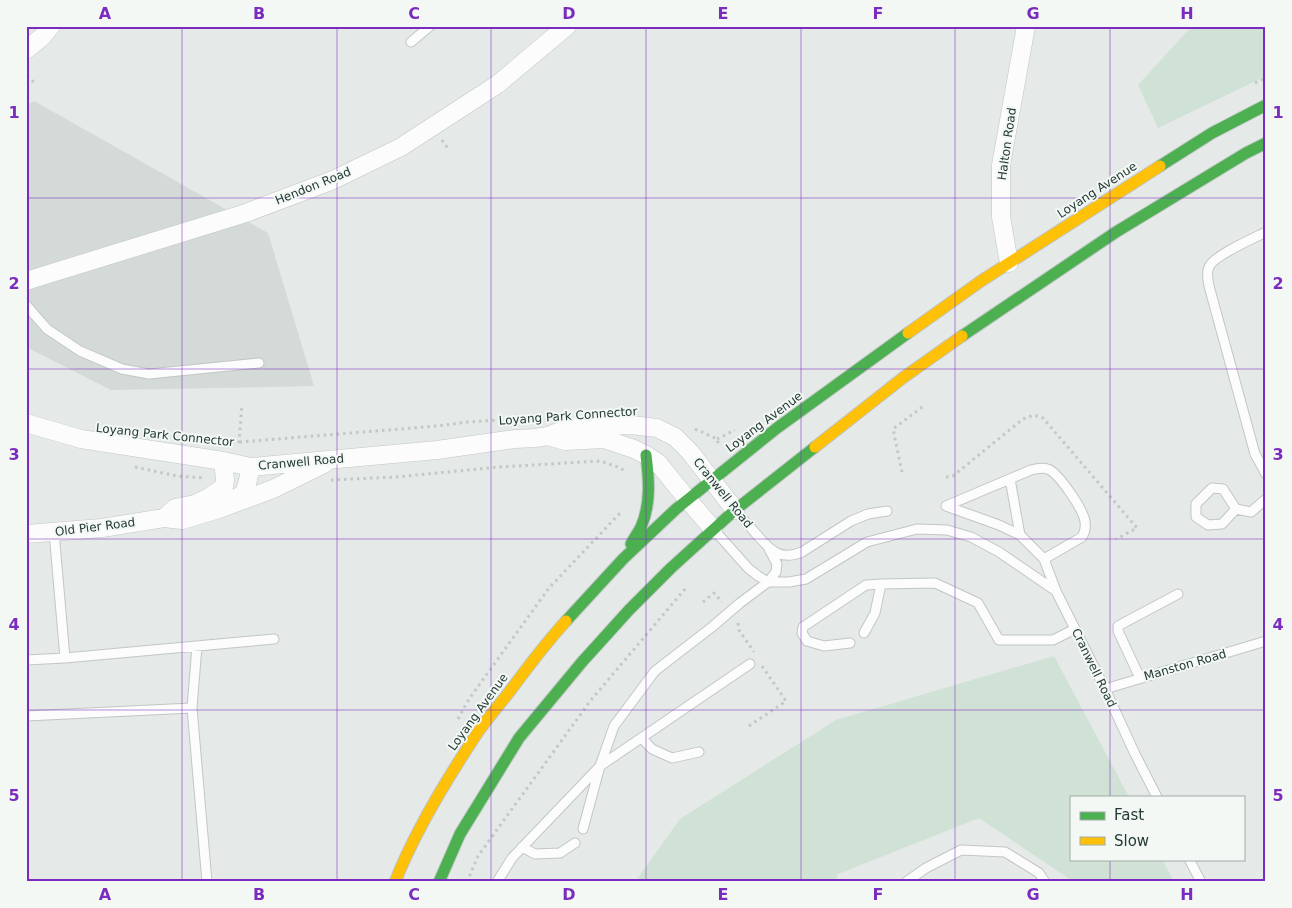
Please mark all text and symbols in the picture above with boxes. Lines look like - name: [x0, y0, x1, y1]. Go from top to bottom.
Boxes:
- text: A: [99, 4, 112, 23]
- text: B: [253, 4, 265, 23]
- text: C: [408, 4, 420, 23]
- text: D: [562, 4, 576, 23]
- text: E: [718, 4, 728, 23]
- text: F: [873, 4, 883, 23]
- text: G: [1026, 4, 1040, 23]
- text: H: [1180, 4, 1194, 23]
- text: 1: [8, 103, 20, 122]
- text: 1: [1272, 103, 1284, 122]
- street label: Halton Road: [995, 107, 1019, 181]
- street label: Loyang Avenue: [1055, 159, 1139, 221]
- street label: Hendon Road: [273, 164, 353, 208]
- text: 2: [8, 274, 20, 293]
- text: 2: [1272, 274, 1284, 293]
- street label: Loyang Avenue: [723, 389, 805, 455]
- street label: Loyang Park Connector: [498, 404, 638, 428]
- street label: Loyang Park Connector: [95, 421, 235, 449]
- text: 3: [8, 445, 20, 464]
- text: 3: [1272, 445, 1284, 464]
- street label: Cranwell Road: [258, 451, 344, 473]
- street label: Cranwell Road: [690, 455, 756, 531]
- street label: Old Pier Road: [54, 515, 136, 539]
- text: 4: [8, 615, 20, 634]
- text: 4: [1272, 615, 1284, 634]
- street label: Cranwell Road: [1069, 626, 1119, 710]
- street label: Manston Road: [1142, 647, 1228, 683]
- street label: Loyang Avenue: [445, 671, 511, 753]
- text: 5: [8, 786, 20, 805]
- text: 5: [1272, 786, 1284, 805]
- legend: [1070, 796, 1244, 860]
- text: Fast: [1114, 806, 1144, 824]
- text: Slow: [1114, 832, 1149, 850]
- text: A: [99, 885, 112, 904]
- text: B: [253, 885, 265, 904]
- text: C: [408, 885, 420, 904]
- text: D: [562, 885, 576, 904]
- text: E: [718, 885, 728, 904]
- text: F: [873, 885, 883, 904]
- text: G: [1026, 885, 1040, 904]
- text: H: [1180, 885, 1194, 904]

